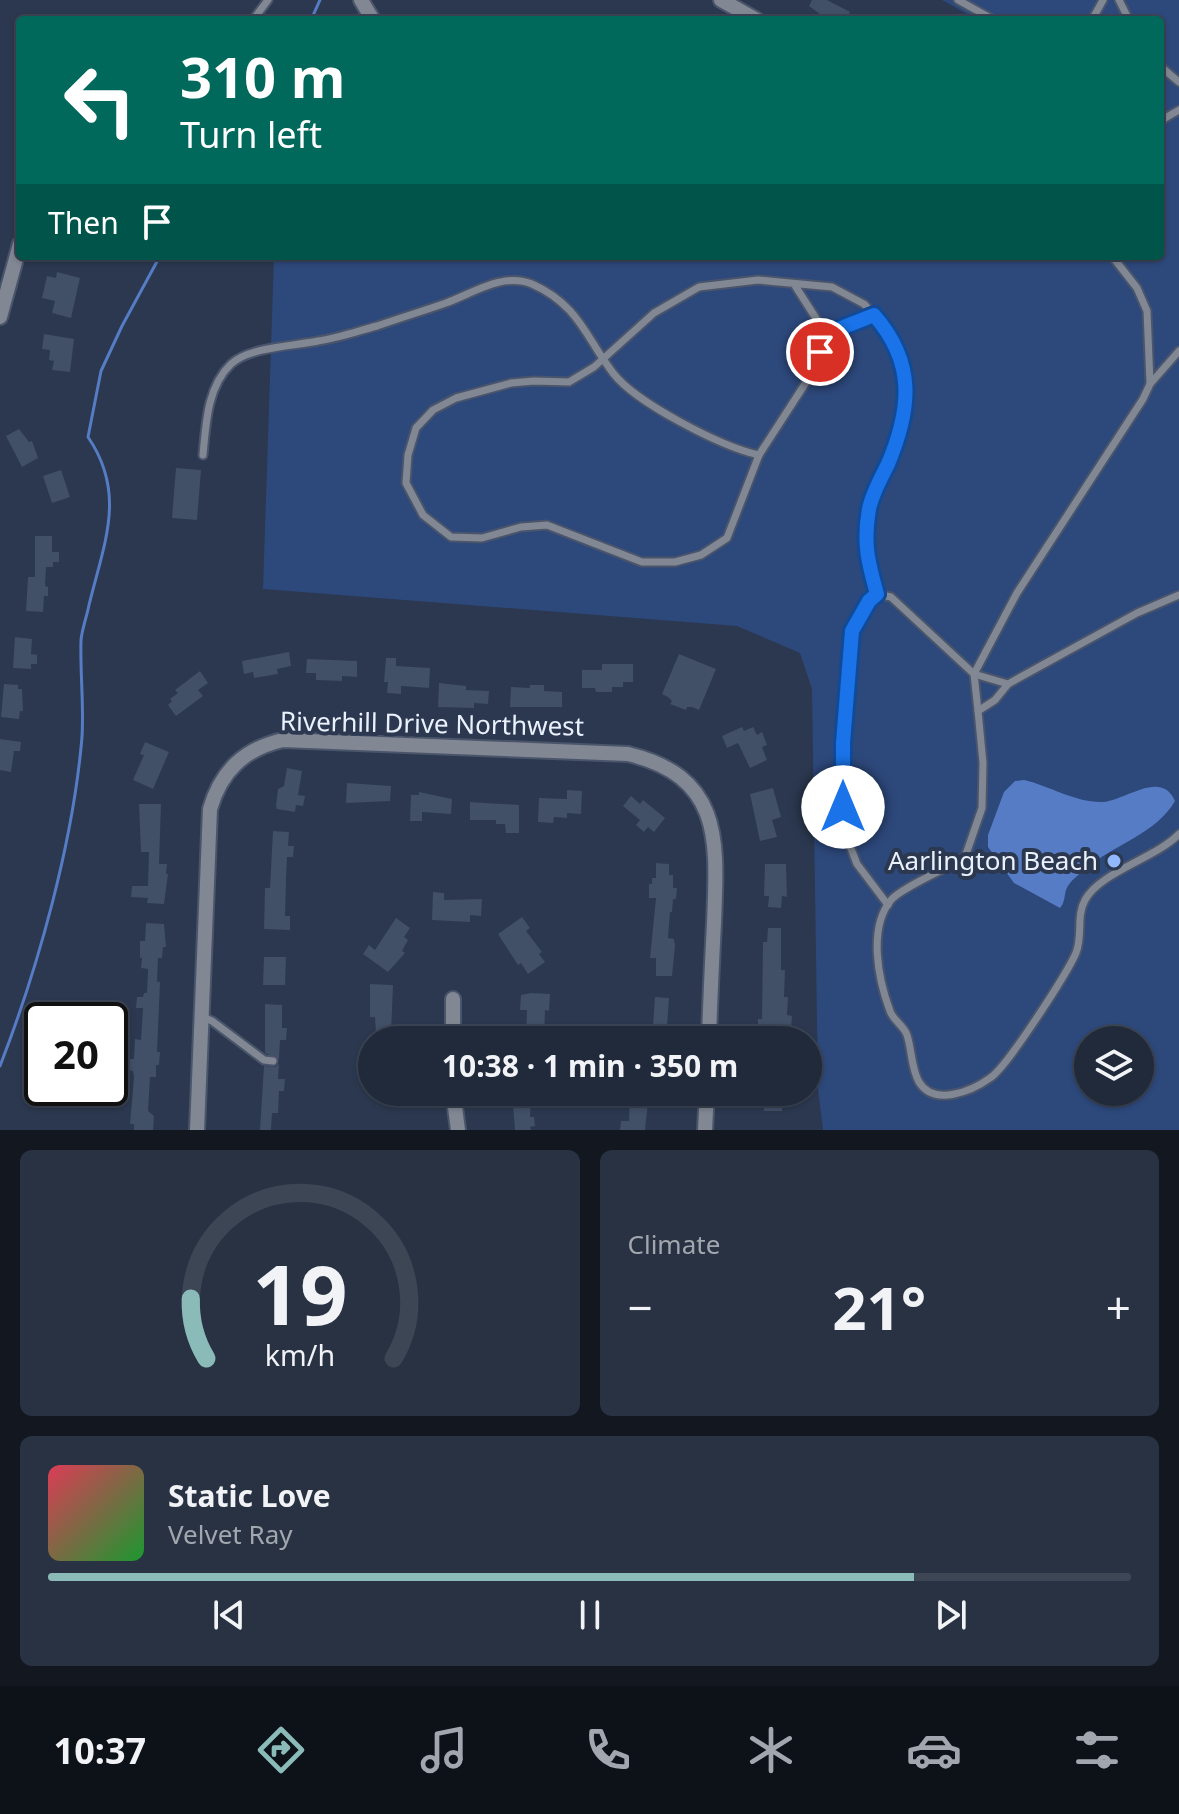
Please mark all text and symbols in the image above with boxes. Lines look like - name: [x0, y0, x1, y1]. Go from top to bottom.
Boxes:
- text: 310 m: [180, 38, 345, 114]
- icon: left: [48, 48, 152, 152]
- text: Turn left: [180, 110, 322, 159]
- icon: arrive: [135, 200, 179, 244]
- text: Then: [48, 202, 119, 243]
- pin: [786, 318, 854, 386]
- icon: arrive: [798, 330, 842, 374]
- street label: Riverhill Drive Northwest: [280, 702, 584, 744]
- position arrow: [801, 765, 885, 849]
- place label: Aarlington Beach: [888, 842, 1098, 878]
- marker: Aarlington Beach: [1105, 852, 1123, 870]
- speed limit sign: 20: [24, 1002, 128, 1106]
- map controls: [1074, 1026, 1154, 1106]
- button: layers: [1074, 1026, 1154, 1106]
- text: 10:38 · 1 min · 350 m: [442, 1045, 738, 1086]
- text: Climate: [628, 1226, 720, 1262]
- text: 19: [252, 1236, 347, 1349]
- text: 21°: [832, 1266, 926, 1348]
- text: −: [628, 1277, 653, 1337]
- text: +: [1106, 1277, 1131, 1337]
- text: km/h: [265, 1335, 335, 1374]
- text: Static Love: [168, 1475, 331, 1516]
- text: Velvet Ray: [168, 1516, 293, 1552]
- icon: previous: [207, 1593, 251, 1637]
- icon: pause: [568, 1593, 612, 1637]
- icon: next: [929, 1593, 973, 1637]
- icon: directions: [253, 1722, 309, 1778]
- icon: music: [416, 1722, 472, 1778]
- icon: phone: [580, 1722, 636, 1778]
- icon: climate: [743, 1722, 799, 1778]
- icon: car: [906, 1722, 962, 1778]
- icon: filters: [1069, 1722, 1125, 1778]
- text: 10:37: [54, 1726, 146, 1775]

